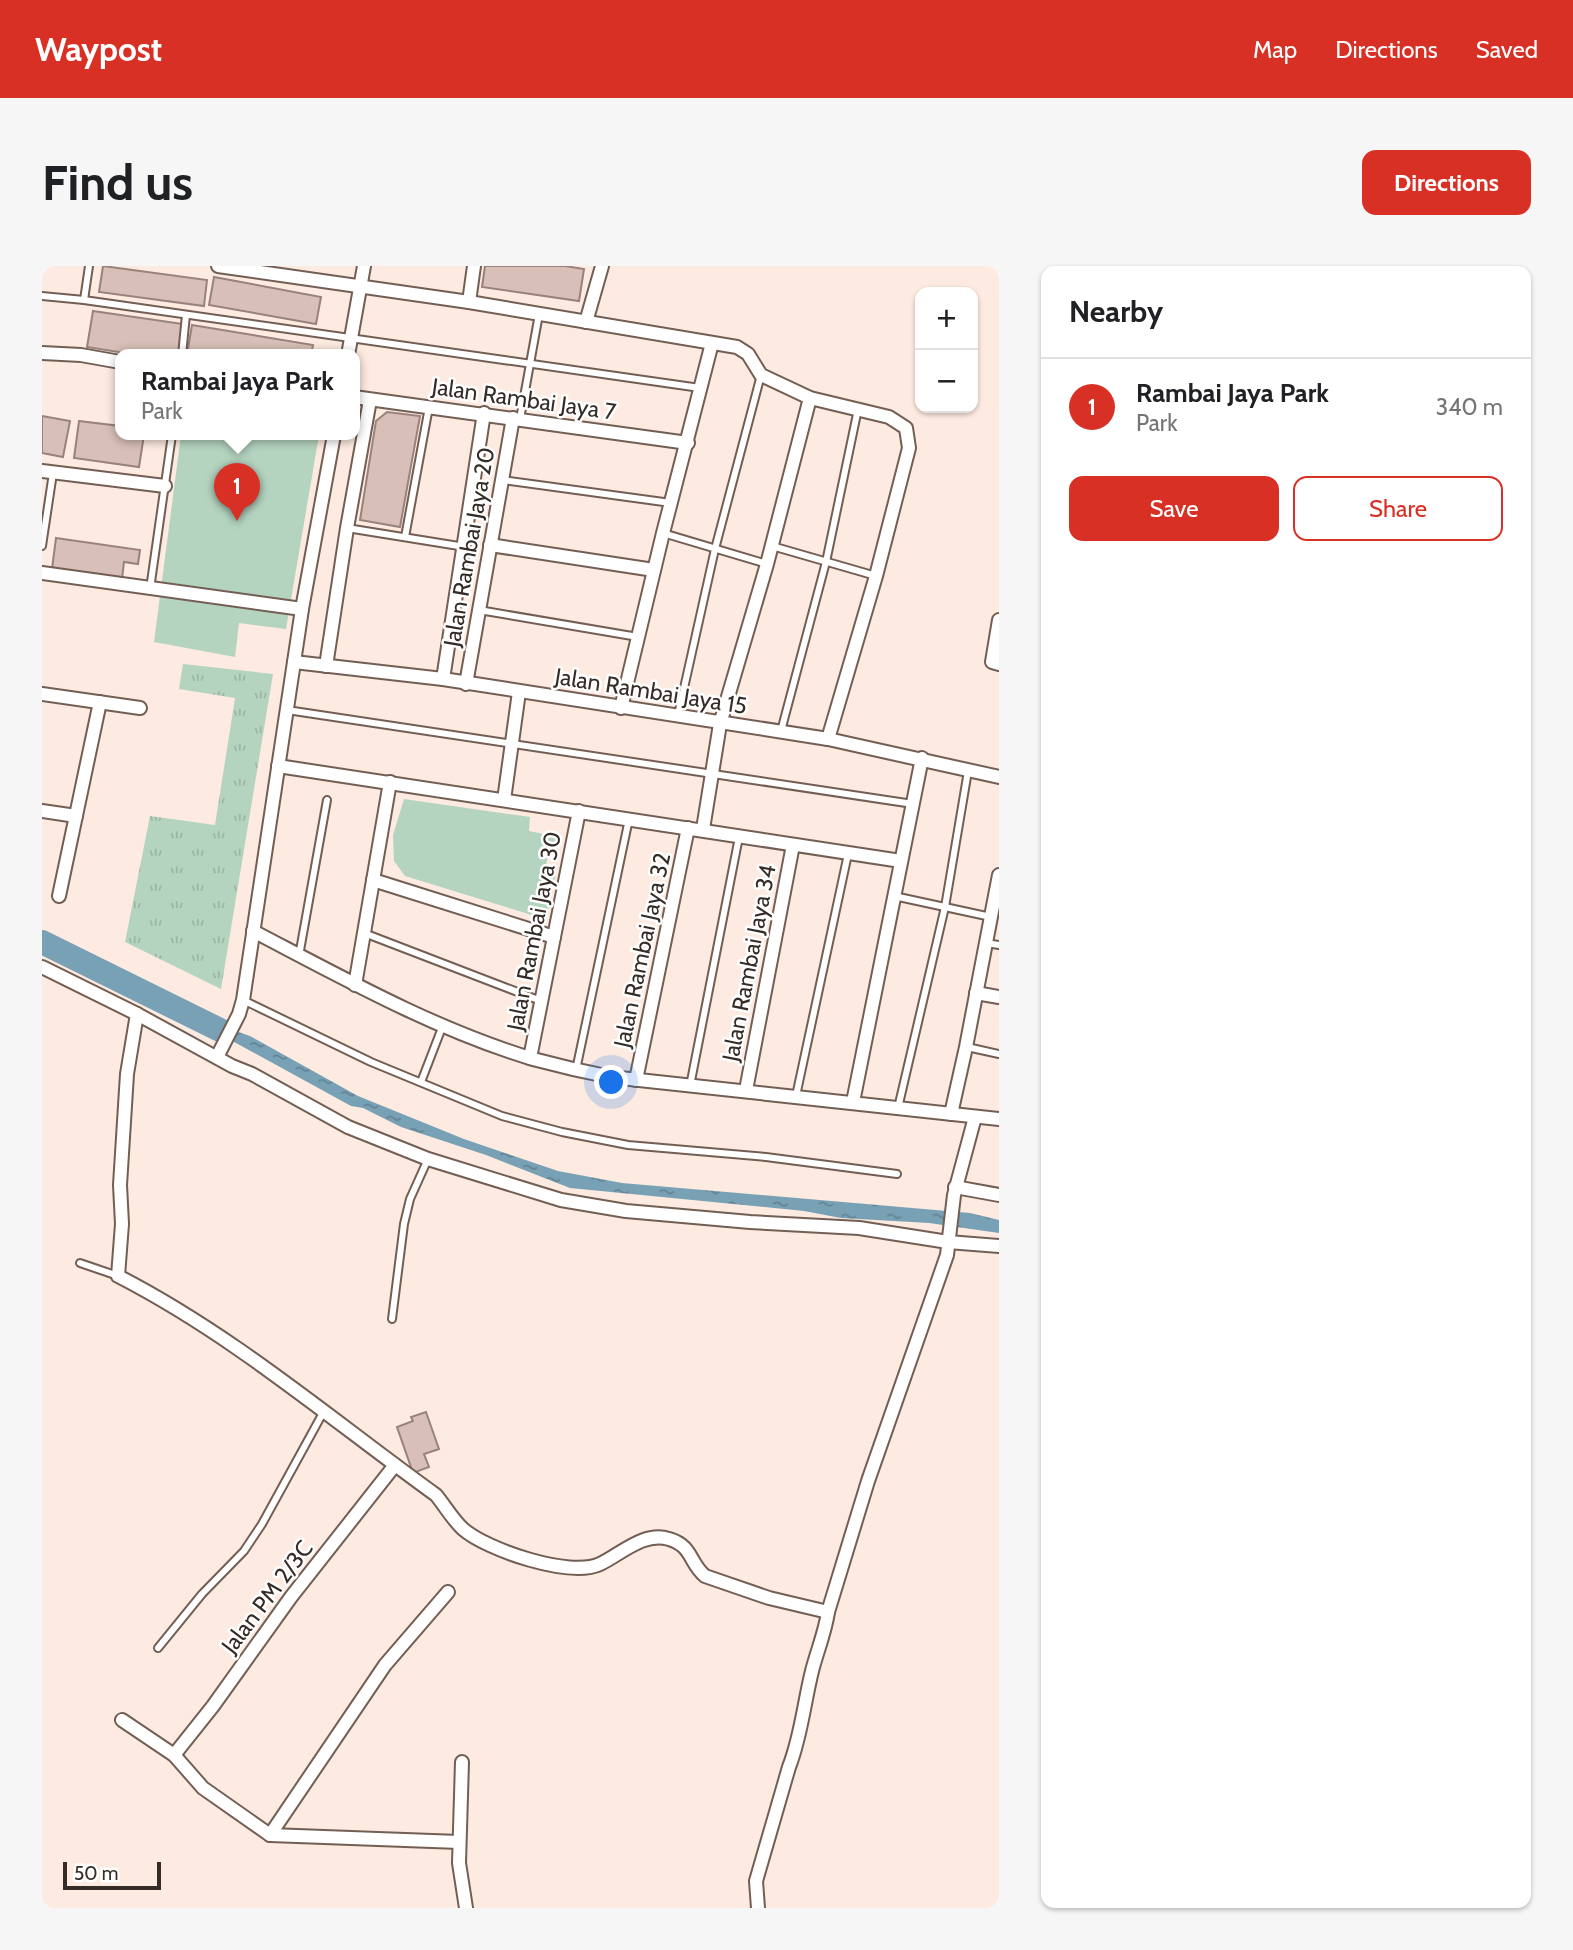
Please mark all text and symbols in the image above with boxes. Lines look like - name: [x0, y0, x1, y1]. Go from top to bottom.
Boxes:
- text: Waypost: [35, 29, 162, 69]
- text: Map: [1253, 35, 1297, 64]
- text: Directions: [1335, 35, 1438, 64]
- text: Saved: [1476, 35, 1538, 64]
- button: Directions: [1362, 150, 1531, 215]
- text: Find us: [42, 153, 193, 212]
- map controls: [915, 287, 978, 413]
- button: +: [915, 287, 978, 350]
- text: Nearby: [1069, 293, 1163, 330]
- popup: [115, 349, 360, 440]
- button: −: [915, 350, 978, 413]
- text: Rambai Jaya Park: [141, 365, 334, 397]
- street label: Jalan Rambai Jaya 7: [429, 372, 618, 426]
- text: Rambai Jaya Park: [1136, 377, 1329, 409]
- text: 1: [1088, 393, 1096, 421]
- text: 340 m: [1436, 393, 1503, 421]
- text: Park: [141, 397, 182, 425]
- text: Park: [1136, 409, 1177, 437]
- street label: Jalan Rambai Jaya 20: [437, 445, 500, 650]
- pin: 1: [214, 463, 260, 521]
- button: Save: [1069, 476, 1279, 541]
- button: Share: [1293, 476, 1503, 541]
- street label: Jalan Rambai Jaya 15: [552, 662, 749, 720]
- street label: Jalan Rambai Jaya 30: [501, 829, 567, 1034]
- street label: Jalan Rambai Jaya 32: [607, 850, 676, 1051]
- street label: Jalan Rambai Jaya 34: [716, 862, 782, 1065]
- your location: [594, 1065, 628, 1099]
- street label: Jalan PM 2/3C: [215, 1535, 319, 1660]
- scale bar: [63, 1859, 161, 1891]
- text: 50 m: [74, 1862, 118, 1885]

